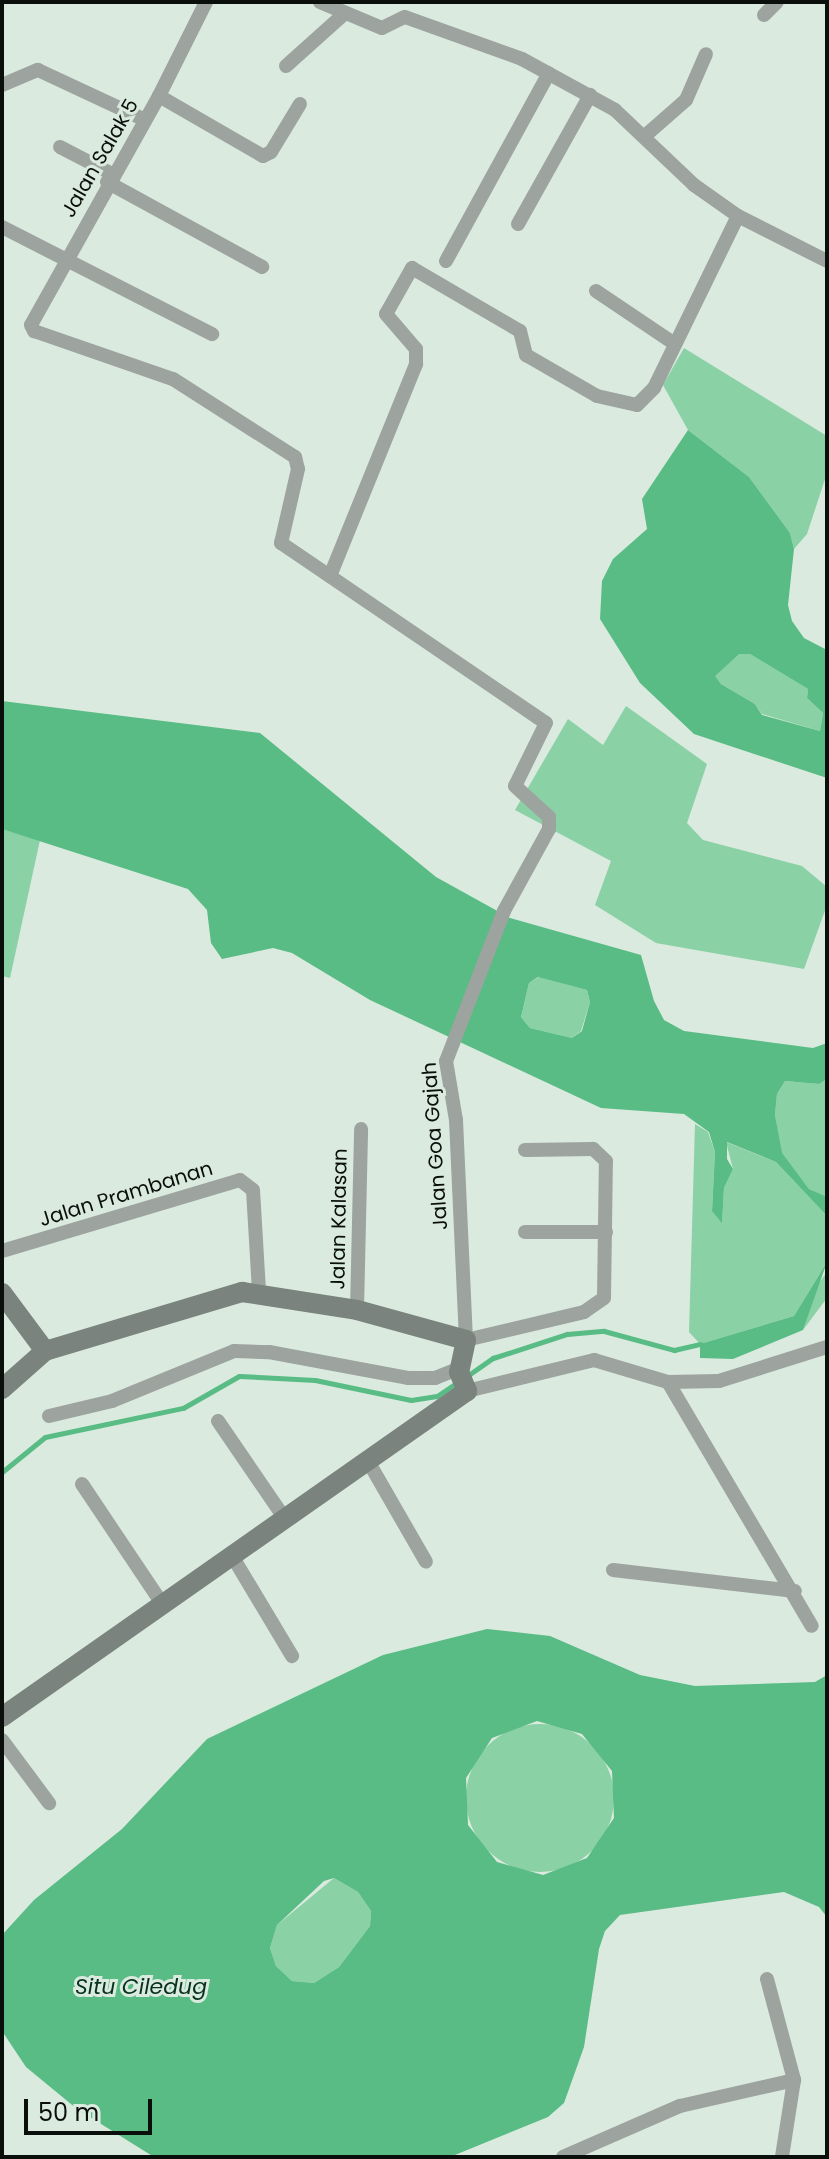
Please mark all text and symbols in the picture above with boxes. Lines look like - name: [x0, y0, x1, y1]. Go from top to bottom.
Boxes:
- street label: Jalan Salak 5: [56, 95, 144, 221]
- street label: Jalan Goa Gajah: [417, 1061, 453, 1231]
- street label: Jalan Kalasan: [326, 1148, 352, 1290]
- street label: Jalan Prambanan: [36, 1156, 216, 1232]
- water label: Situ Ciledug: [75, 1974, 207, 2000]
- scale bar: [28, 2083, 156, 2133]
- text: 50 m: [38, 2096, 99, 2129]

